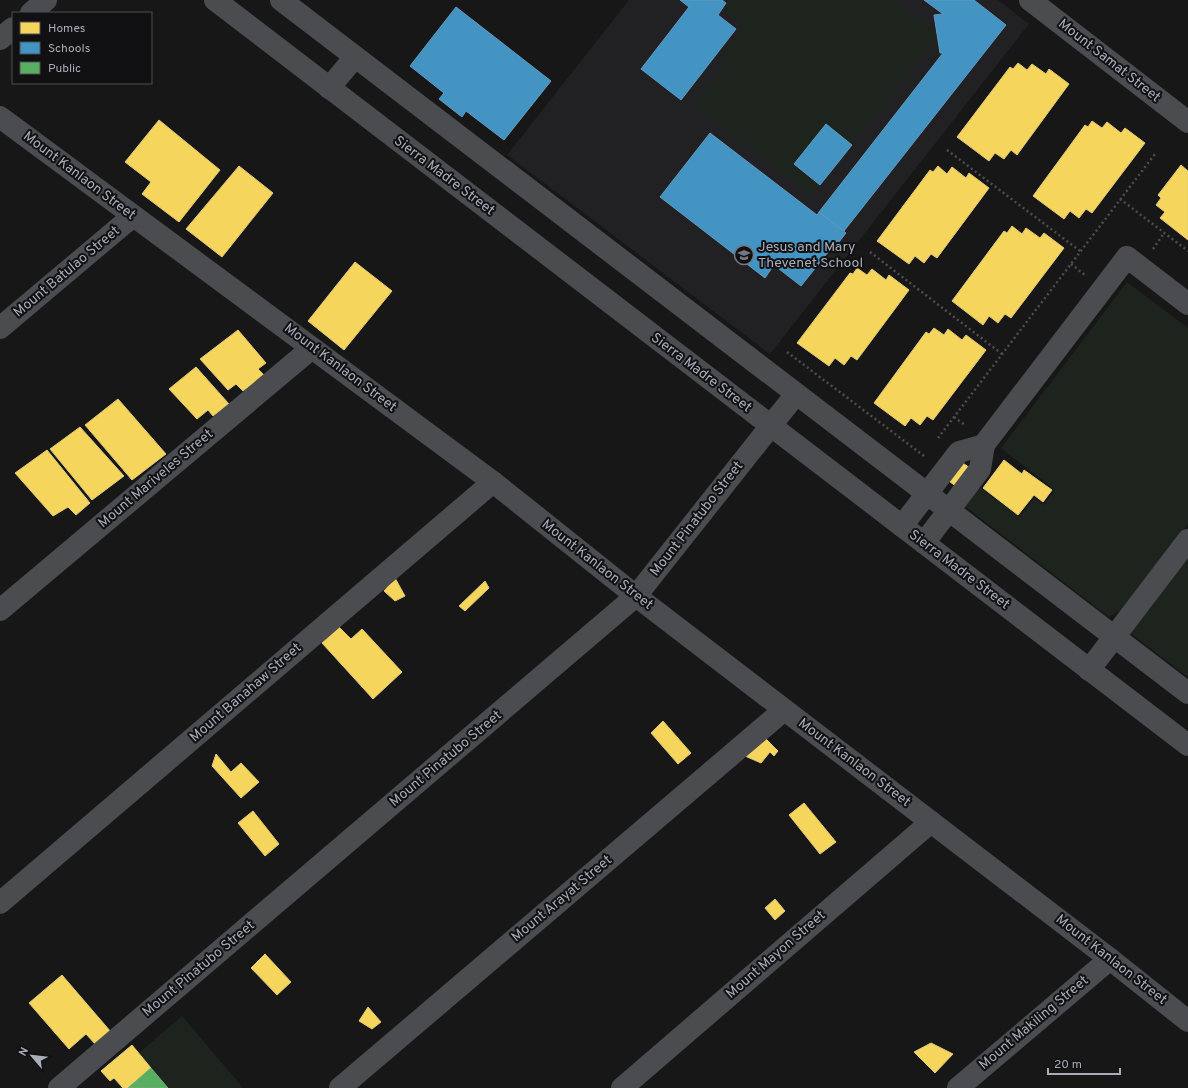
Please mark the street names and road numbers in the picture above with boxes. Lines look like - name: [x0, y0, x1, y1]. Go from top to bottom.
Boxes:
- street label: Mount Samat Street: [1054, 16, 1164, 106]
- street label: Mount Kanlaon Street: [19, 128, 139, 224]
- street label: Sierra Madre Street: [390, 133, 498, 219]
- street label: Mount Batulao Street: [10, 223, 124, 321]
- street label: Mount Kanlaon Street: [280, 320, 400, 416]
- street label: Sierra Madre Street: [647, 330, 755, 416]
- street label: Mount Mariveles Street: [95, 426, 217, 532]
- street label: Mount Pinatubo Street: [647, 458, 747, 580]
- street label: Mount Kanlaon Street: [538, 516, 656, 614]
- street label: Sierra Madre Street: [905, 527, 1013, 613]
- street label: Mount Banahaw Street: [187, 640, 305, 746]
- street label: Mount Pinatubo Street: [386, 707, 506, 811]
- street label: Mount Kanlaon Street: [794, 715, 914, 811]
- street label: Mount Arayat Street: [508, 852, 616, 946]
- street label: Mount Mayon Street: [723, 907, 829, 1003]
- street label: Mount Kanlaon Street: [1052, 911, 1170, 1009]
- street label: Mount Pinatubo Street: [139, 917, 259, 1021]
- street label: Mount Makiling Street: [976, 972, 1092, 1074]

